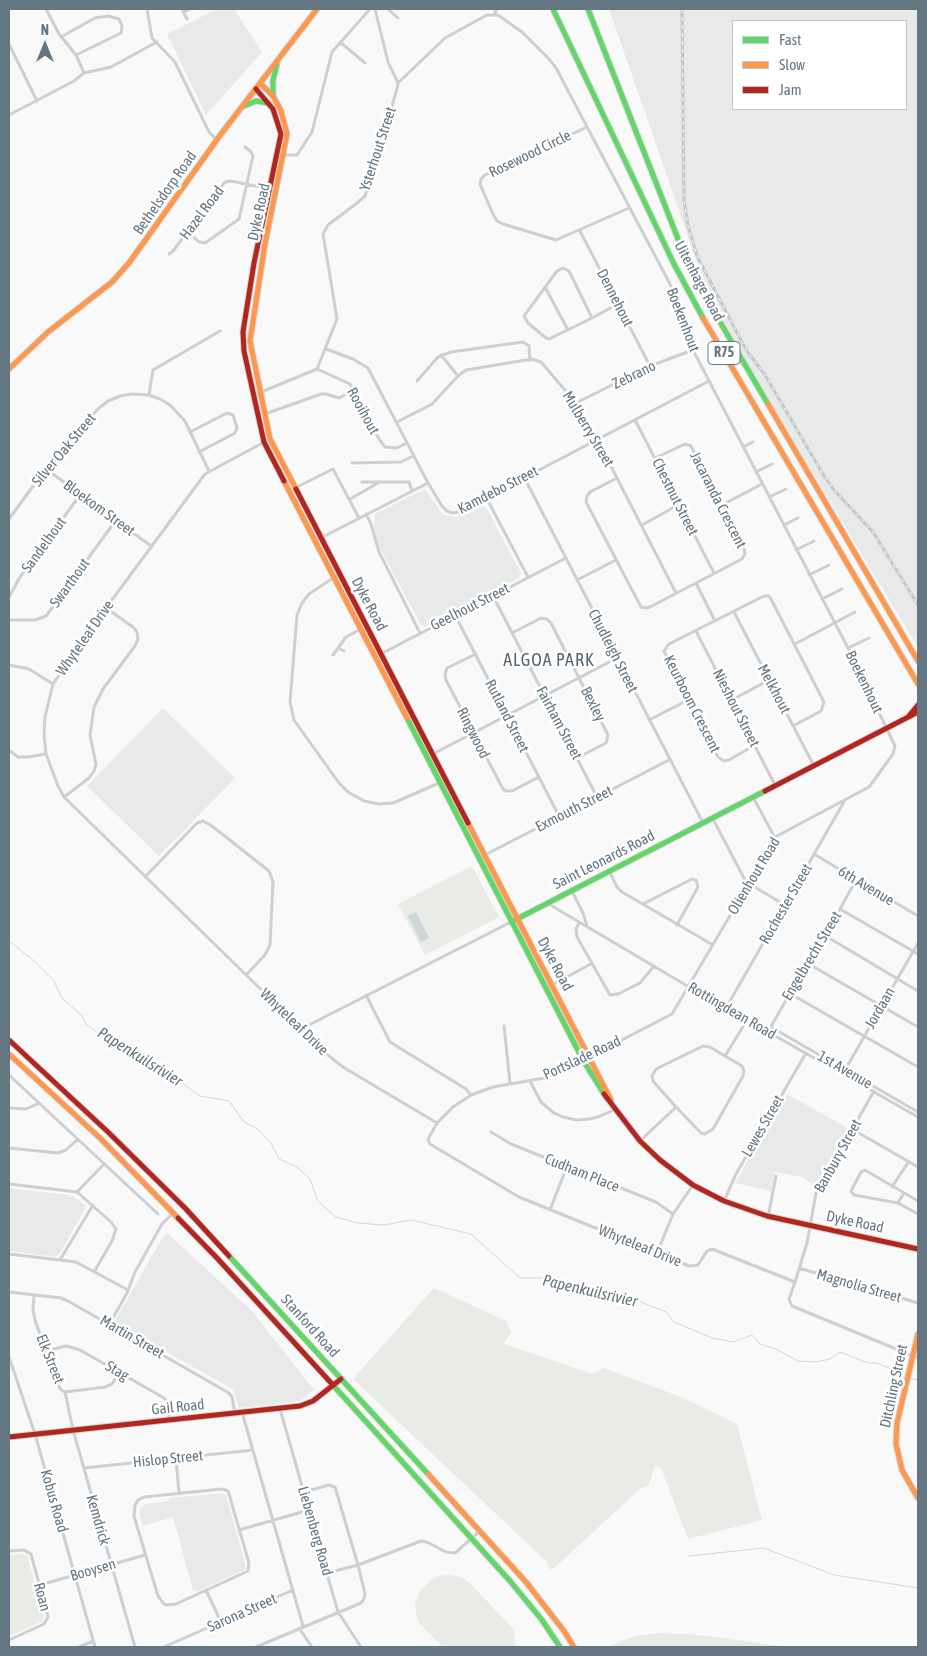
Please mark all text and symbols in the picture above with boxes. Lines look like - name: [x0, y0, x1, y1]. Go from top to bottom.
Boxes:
- north arrow: [20, 20, 70, 70]
- legend: [732, 20, 907, 110]
- text: N: [41, 22, 49, 38]
- text: Fast: [779, 31, 801, 48]
- text: Slow: [779, 56, 805, 73]
- text: Jam: [779, 81, 802, 98]
- street label: Ysterhout Street: [356, 105, 400, 193]
- street label: Rosewood Circle: [486, 126, 574, 182]
- street label: Bethelsdorp Road: [130, 148, 200, 238]
- street label: Dyke Road: [244, 182, 274, 242]
- street label: Hazel Road: [176, 183, 228, 243]
- street label: Uitenhage Road: [670, 238, 728, 324]
- street label: Dennehout: [593, 266, 637, 330]
- street label: Boekenhout: [663, 285, 703, 355]
- road number: R75: [708, 342, 740, 364]
- street label: Zebrano: [609, 357, 659, 393]
- street label: Rooihout: [343, 384, 383, 438]
- street label: Mulberry Street: [558, 388, 618, 470]
- street label: Silver Oak Street: [28, 410, 100, 490]
- street label: Jacaranda Crescent: [686, 449, 750, 551]
- street label: Chestnut Street: [648, 455, 702, 539]
- street label: Kamdebo Street: [455, 462, 541, 518]
- street label: Bloekom Street: [60, 476, 138, 540]
- street label: Sandelhout: [18, 514, 70, 576]
- street label: Swarthout: [46, 555, 94, 611]
- street label: Dyke Road: [347, 574, 391, 634]
- street label: Geelhout Street: [427, 579, 513, 635]
- street label: Whyteleaf Drive: [52, 597, 118, 679]
- street label: Chudleigh Street: [584, 606, 642, 696]
- street label: Boekenhout: [841, 648, 887, 716]
- district label: ALGOA PARK: [502, 649, 596, 671]
- street label: Keurboom Crescent: [660, 652, 724, 756]
- street label: Melkhout: [754, 661, 794, 717]
- street label: Nieshout Street: [709, 666, 763, 750]
- street label: Rutland Street: [481, 677, 533, 755]
- street label: Fairham Street: [532, 683, 586, 763]
- street label: Bexley: [577, 684, 609, 724]
- street label: Ringwood: [453, 705, 493, 761]
- street label: Exmouth Street: [532, 782, 616, 836]
- street label: Saint Leonards Road: [550, 827, 658, 893]
- street label: Olienhout Road: [724, 834, 784, 918]
- street label: Rochester Street: [756, 861, 816, 947]
- street label: 6th Avenue: [835, 862, 897, 910]
- street label: Engelbrecht Street: [778, 908, 846, 1004]
- street label: Dyke Road: [533, 934, 577, 994]
- street label: Rottingdean Road: [685, 978, 779, 1044]
- street label: Jordaan: [861, 984, 899, 1032]
- street label: Whyteleaf Drive: [256, 985, 332, 1059]
- water label: Papenkuilsrivier: [94, 1023, 186, 1091]
- street label: Portslade Road: [540, 1032, 624, 1084]
- street label: 1st Avenue: [814, 1047, 876, 1093]
- street label: Lewes Street: [738, 1092, 788, 1160]
- street label: Banbury Street: [810, 1116, 866, 1196]
- street label: Cudham Place: [542, 1150, 622, 1196]
- street label: Dyke Road: [825, 1207, 885, 1237]
- street label: Whyteleaf Drive: [596, 1221, 684, 1271]
- street label: Magnolia Street: [815, 1265, 903, 1307]
- water label: Papenkuilsrivier: [541, 1271, 639, 1311]
- street label: Stanford Road: [277, 1291, 343, 1361]
- street label: Martin Street: [97, 1311, 167, 1363]
- street label: Elk Street: [32, 1332, 68, 1386]
- street label: Ditchling Street: [876, 1343, 912, 1429]
- street label: Stag: [102, 1357, 132, 1385]
- street label: Gail Road: [151, 1395, 205, 1419]
- street label: Hislop Street: [132, 1446, 204, 1472]
- street label: Kobus Road: [36, 1468, 72, 1534]
- street label: Liebenberg Road: [294, 1484, 336, 1578]
- street label: Kemdrick: [82, 1493, 114, 1547]
- street label: Booysen: [68, 1555, 118, 1585]
- street label: Roan: [30, 1581, 54, 1613]
- street label: Sarona Street: [205, 1590, 279, 1636]

